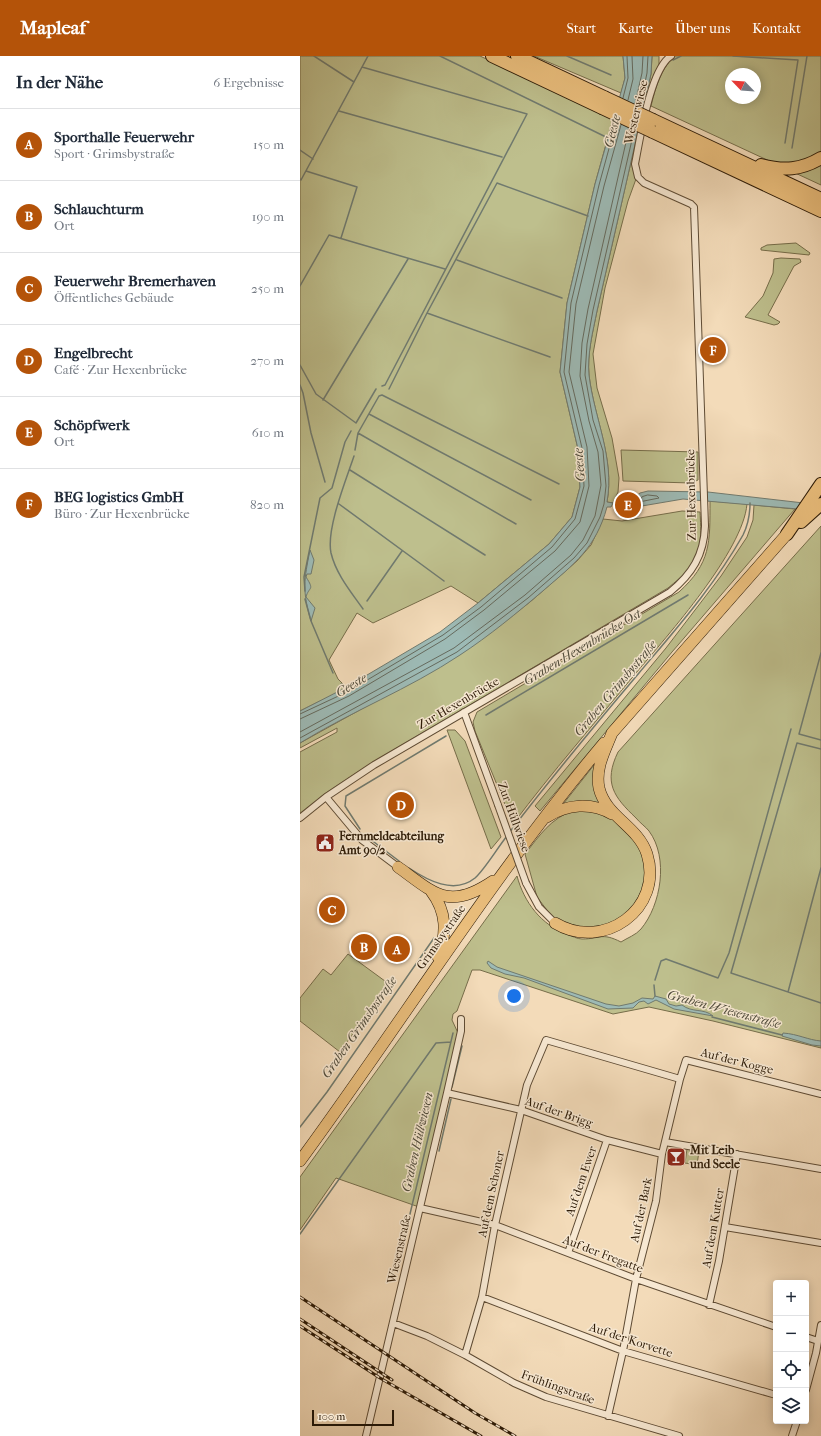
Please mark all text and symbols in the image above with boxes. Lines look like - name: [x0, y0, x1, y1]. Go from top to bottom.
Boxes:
- text: Mapleaf: [20, 17, 86, 39]
- text: Start: [567, 20, 596, 37]
- text: Karte: [618, 20, 653, 37]
- text: Über uns: [675, 20, 730, 37]
- text: Kontakt: [752, 20, 801, 37]
- north arrow: [725, 68, 761, 104]
- text: In der Nähe: [16, 72, 103, 92]
- text: 6 Ergebnisse: [213, 75, 284, 90]
- street label: Westerwiese: [621, 78, 651, 146]
- water label: Geeste: [601, 112, 623, 149]
- text: Sporthalle Feuerwehr: [54, 128, 194, 146]
- text: A: [25, 137, 33, 152]
- text: 150 m: [253, 137, 284, 152]
- text: Sport · Grimsbystraße: [54, 146, 175, 161]
- text: Schlauchturm: [54, 200, 144, 218]
- text: B: [25, 209, 33, 224]
- text: 190 m: [252, 209, 284, 224]
- text: Ort: [54, 218, 75, 233]
- text: Feuerwehr Bremerhaven: [54, 272, 216, 290]
- text: C: [25, 281, 33, 296]
- text: 250 m: [251, 281, 284, 296]
- text: Öffentliches Gebäude: [54, 290, 174, 305]
- pin: F: [700, 335, 726, 365]
- text: Engelbrecht: [54, 344, 133, 362]
- text: D: [24, 353, 34, 368]
- text: 270 m: [250, 353, 284, 368]
- text: Café · Zur Hexenbrücke: [54, 362, 187, 377]
- text: Schöpfwerk: [54, 416, 130, 434]
- text: E: [25, 425, 33, 440]
- text: 610 m: [252, 425, 284, 440]
- text: Ort: [54, 434, 75, 449]
- water label: Geeste: [570, 447, 588, 482]
- street label: Zur Hexenbrücke: [683, 449, 699, 541]
- text: BEG logistics GmbH: [54, 488, 184, 506]
- pin: E: [615, 490, 641, 520]
- text: F: [26, 497, 32, 512]
- text: 820 m: [250, 497, 284, 512]
- text: Büro · Zur Hexenbrücke: [54, 506, 190, 521]
- water label: Graben Hexenbrücke Ost: [521, 605, 644, 688]
- water label: Graben Grimsbystraße: [570, 636, 660, 739]
- water label: Geeste: [333, 670, 370, 700]
- street label: Zur Hexenbrücke: [415, 674, 501, 732]
- street label: Zur Hüllwiese: [495, 780, 533, 854]
- pin: D: [388, 790, 414, 820]
- place label: Fernmeldeabteilung Amt 90/2: [338, 829, 444, 858]
- public building icon: Fernmeldeabteilung Amt 90/2: [314, 832, 336, 854]
- pin: C: [319, 895, 345, 925]
- street label: Grimsbystraße: [414, 902, 468, 972]
- pin: B: [351, 932, 377, 962]
- pin: A: [384, 934, 410, 964]
- water label: Graben Grimsbystraße: [318, 973, 400, 1081]
- your location: [504, 986, 524, 1006]
- water label: Graben Wiesenstraße: [666, 987, 783, 1032]
- street label: Auf der Kogge: [698, 1045, 775, 1077]
- water label: Graben Hüllwiesen: [398, 1091, 436, 1193]
- street label: Auf der Brigg: [523, 1094, 595, 1130]
- street label: Auf dem Ewer: [562, 1143, 600, 1219]
- place label: Mit Leib und Seele: [689, 1143, 740, 1171]
- bar icon: Mit Leib und Seele: [665, 1146, 687, 1168]
- street label: Auf dem Schoner: [475, 1149, 507, 1240]
- street label: Auf der Bark: [627, 1176, 655, 1245]
- street label: Auf dem Kutter: [699, 1186, 727, 1270]
- street label: Wiesenstraße: [384, 1213, 414, 1286]
- street label: Auf der Fregatte: [560, 1232, 645, 1276]
- map controls: [773, 1280, 809, 1424]
- button: +: [773, 1280, 809, 1316]
- button: −: [773, 1316, 809, 1352]
- street label: Auf der Korvette: [587, 1320, 675, 1360]
- button: locate: [773, 1352, 809, 1388]
- street label: Frühlingstraße: [519, 1367, 597, 1407]
- button: layers: [773, 1388, 809, 1424]
- scale bar: [312, 1408, 394, 1427]
- text: 100 m: [318, 1410, 346, 1423]

